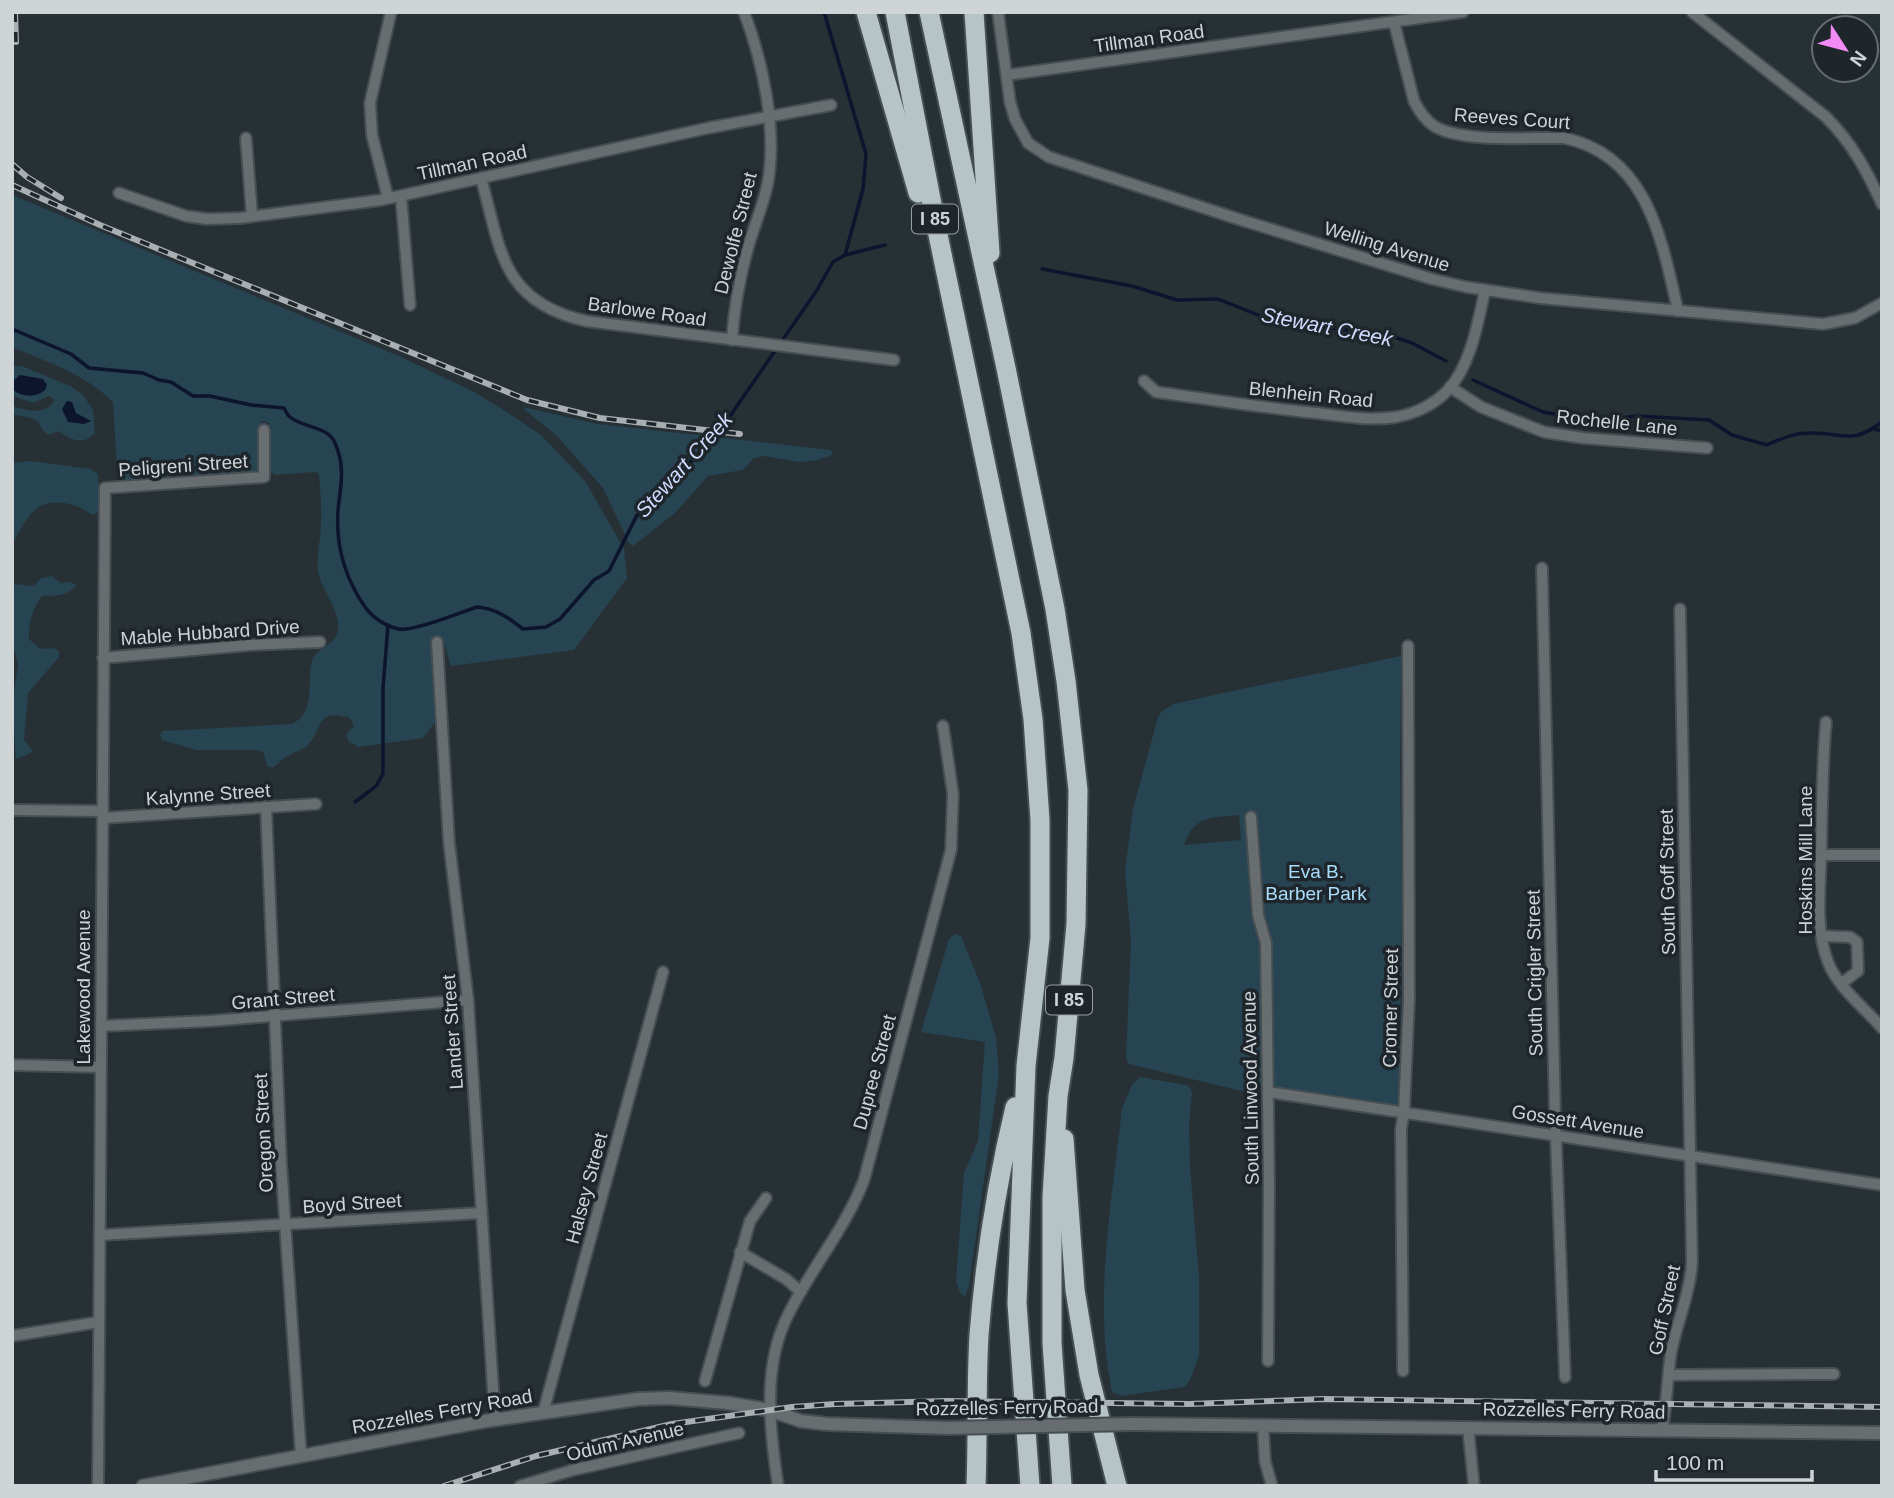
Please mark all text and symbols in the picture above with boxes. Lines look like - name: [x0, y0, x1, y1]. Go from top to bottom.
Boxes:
- north arrow: [1810, 14, 1880, 84]
- street label: Tillman Road: [1093, 20, 1206, 57]
- text: N: [1846, 47, 1871, 70]
- street label: Reeves Court: [1453, 104, 1571, 133]
- street label: Tillman Road: [416, 141, 529, 184]
- street label: Dewolfe Street: [710, 169, 761, 296]
- road number: I 85: [912, 204, 958, 233]
- street label: Welling Avenue: [1321, 217, 1452, 276]
- street label: Barlowe Road: [586, 293, 707, 330]
- water label: Stewart Creek: [1260, 303, 1396, 351]
- street label: Blenhein Road: [1248, 378, 1374, 411]
- water label: Stewart Creek: [631, 406, 738, 522]
- street label: Rochelle Lane: [1555, 406, 1678, 439]
- street label: Peligreni Street: [118, 450, 249, 481]
- street label: Mable Hubbard Drive: [120, 616, 300, 649]
- street label: Kalynne Street: [145, 780, 272, 809]
- street label: Hoskins Mill Lane: [1795, 786, 1816, 934]
- street label: South Goff Street: [1656, 808, 1679, 955]
- park label: Eva B. Barber Park: [1265, 861, 1367, 904]
- street label: South Crigler Street: [1523, 889, 1546, 1057]
- street label: Lakewood Avenue: [73, 910, 94, 1064]
- street label: Cromer Street: [1379, 947, 1402, 1068]
- street label: Lander Street: [438, 973, 467, 1090]
- street label: Grant Street: [231, 983, 336, 1013]
- road number: I 85: [1046, 986, 1092, 1015]
- street label: South Linwood Avenue: [1238, 991, 1263, 1185]
- street label: Dupree Street: [849, 1012, 900, 1132]
- street label: Oregon Street: [250, 1072, 277, 1193]
- street label: Gossett Avenue: [1510, 1101, 1646, 1142]
- street label: Halsey Street: [562, 1130, 612, 1246]
- street label: Boyd Street: [302, 1190, 403, 1217]
- street label: Goff Street: [1645, 1262, 1684, 1357]
- street label: Rozzelles Ferry Road: [350, 1385, 534, 1438]
- street label: Rozzelles Ferry Road: [916, 1395, 1099, 1420]
- street label: Rozzelles Ferry Road: [1482, 1398, 1665, 1423]
- street label: Odum Avenue: [564, 1418, 686, 1465]
- scale bar: [1656, 1438, 1812, 1482]
- text: 100 m: [1666, 1451, 1724, 1474]

